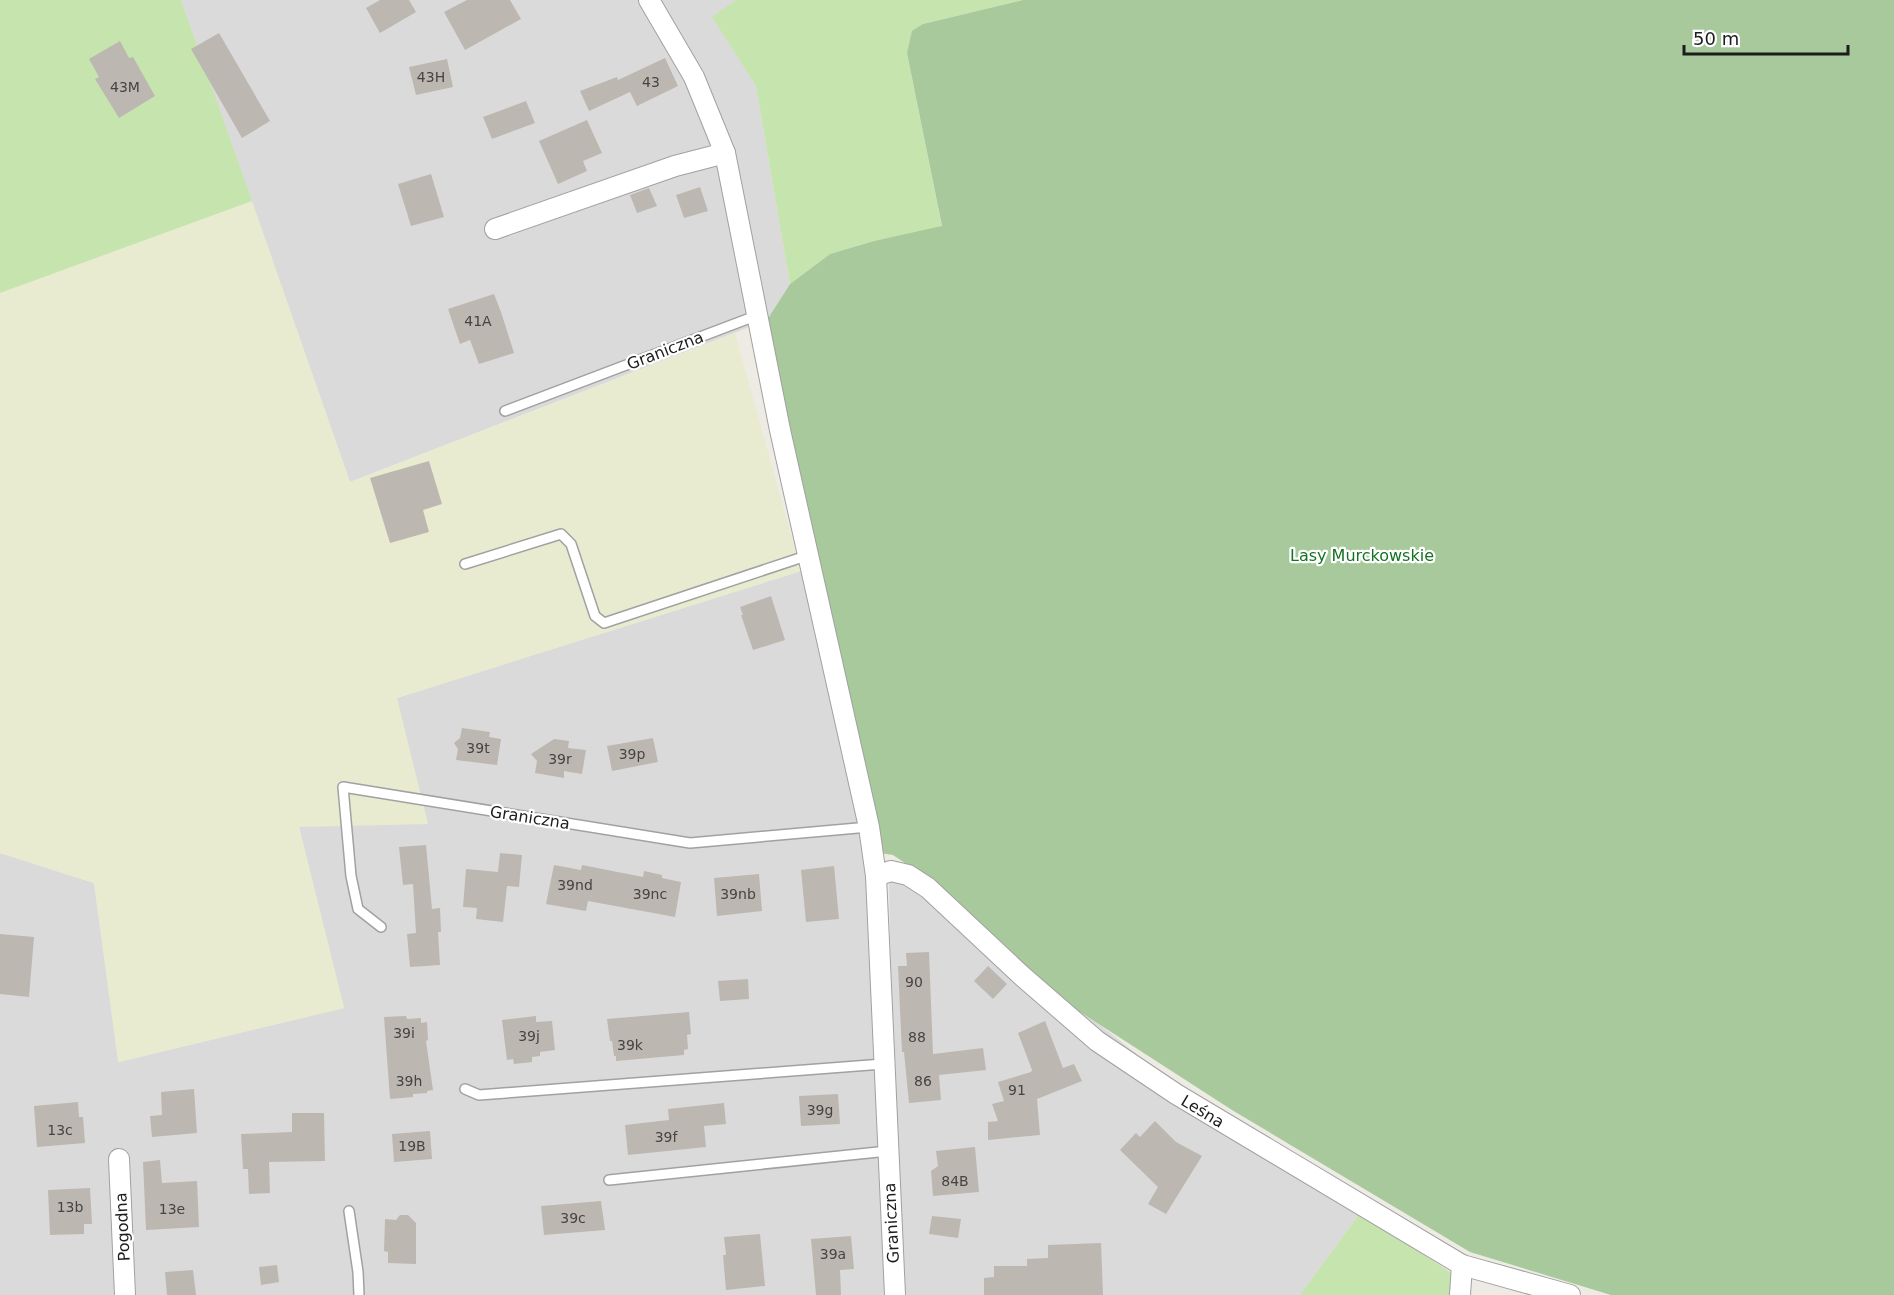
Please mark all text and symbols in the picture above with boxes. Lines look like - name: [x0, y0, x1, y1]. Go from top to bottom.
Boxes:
- scale bar: [1684, 18, 1848, 56]
- text: 50 m: [1693, 28, 1739, 49]
- house number: 43H: [417, 69, 445, 85]
- house number: 43: [642, 74, 660, 90]
- house number: 43M: [110, 79, 140, 95]
- house number: 41A: [464, 313, 492, 329]
- street label: Graniczna: [624, 327, 706, 374]
- park label: Lasy Murckowskie: [1290, 546, 1434, 565]
- house number: 39t: [466, 740, 490, 756]
- house number: 39p: [619, 746, 645, 762]
- house number: 39r: [548, 751, 572, 767]
- street label: Graniczna: [489, 802, 571, 833]
- house number: 39nd: [557, 877, 593, 893]
- house number: 39nc: [633, 886, 667, 902]
- house number: 39nb: [720, 886, 756, 902]
- house number: 90: [905, 974, 923, 990]
- house number: 39i: [393, 1025, 415, 1041]
- house number: 39j: [518, 1028, 540, 1044]
- house number: 88: [908, 1029, 926, 1045]
- house number: 39k: [617, 1037, 644, 1053]
- house number: 39h: [396, 1073, 422, 1089]
- house number: 86: [914, 1073, 932, 1089]
- house number: 91: [1008, 1082, 1026, 1098]
- street label: Leśna: [1178, 1091, 1228, 1132]
- house number: 39g: [807, 1102, 833, 1118]
- house number: 13c: [47, 1122, 73, 1138]
- house number: 39f: [655, 1129, 678, 1145]
- house number: 19B: [398, 1138, 426, 1154]
- house number: 84B: [941, 1173, 969, 1189]
- street label: Graniczna: [880, 1182, 903, 1264]
- street label: Pogodna: [111, 1192, 134, 1262]
- house number: 13b: [57, 1199, 83, 1215]
- house number: 13e: [159, 1201, 185, 1217]
- house number: 39c: [560, 1210, 586, 1226]
- house number: 39a: [820, 1246, 846, 1262]

